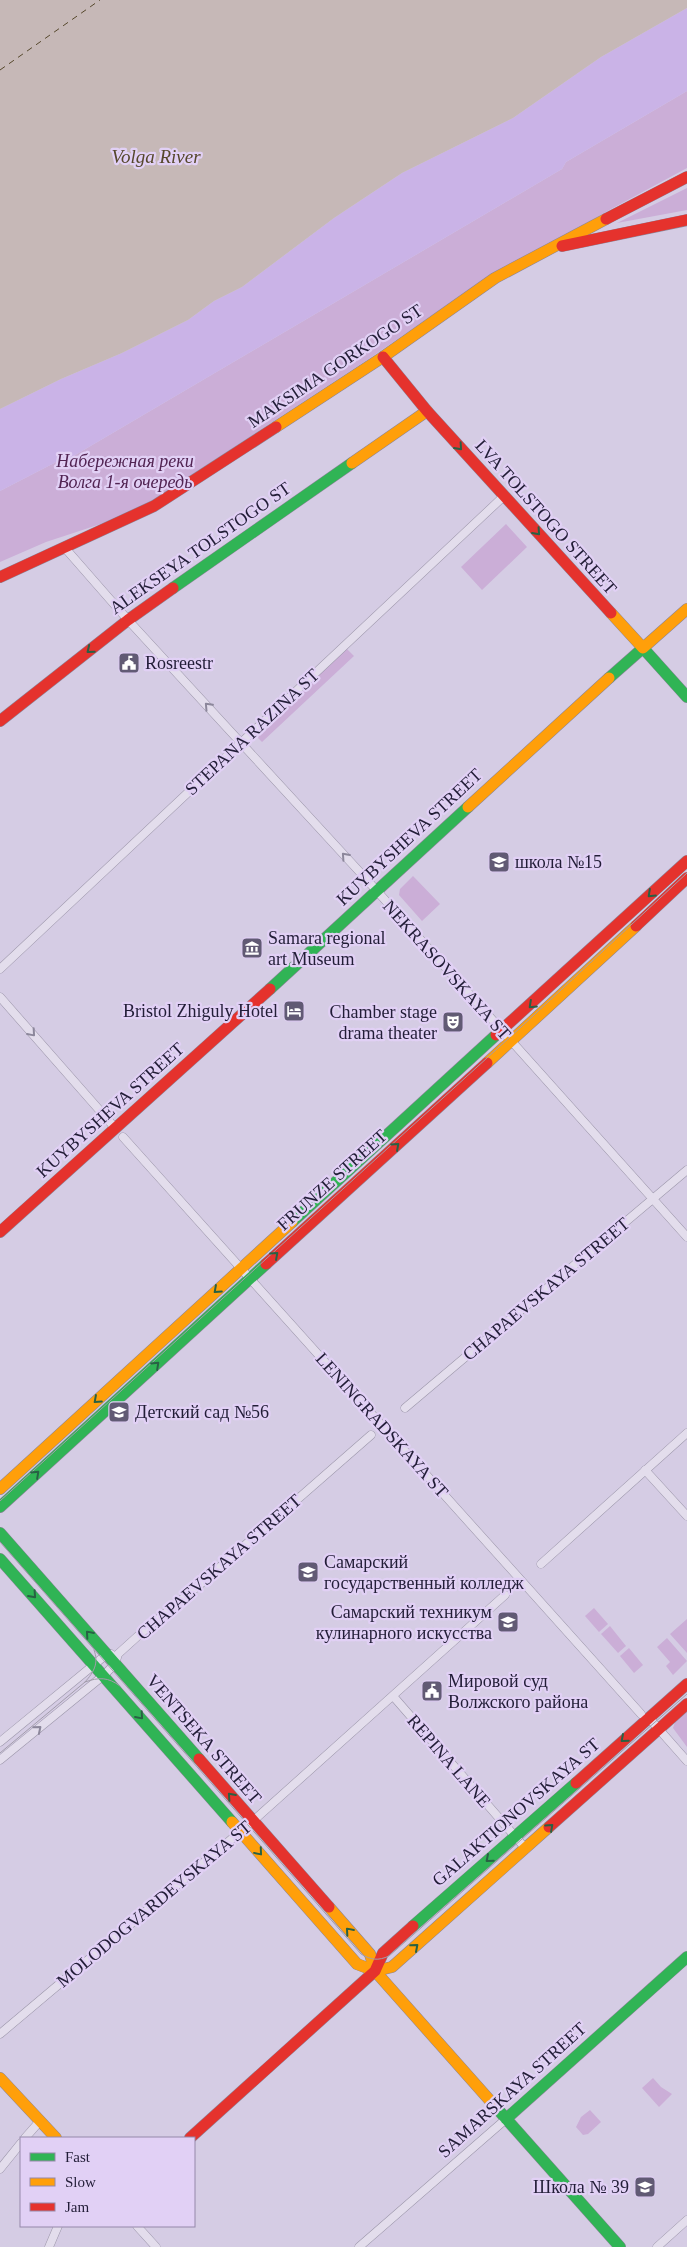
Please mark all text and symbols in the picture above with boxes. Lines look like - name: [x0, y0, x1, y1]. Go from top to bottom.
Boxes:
- water label: Volga River: [111, 146, 201, 167]
- street label: MAKSIMA GORKOGO ST: [244, 300, 426, 432]
- street label: LVA TOLSTOGO STREET: [471, 436, 621, 598]
- one-way arrow: [453, 442, 462, 451]
- park label: Набережная реки Волга 1-я очередь: [55, 451, 194, 492]
- street label: ALEKSEYA TOLSTOGO ST: [106, 478, 294, 618]
- one-way arrow: [531, 527, 540, 536]
- one-way arrow: [86, 644, 95, 653]
- public building icon: Rosreestr: [117, 651, 141, 675]
- place label: Rosreestr: [145, 653, 213, 673]
- street label: STEPANA RAZINA ST: [181, 665, 323, 799]
- one-way arrow: [205, 703, 214, 712]
- street label: KUYBYSHEVA STREET: [332, 764, 486, 910]
- school or university icon: школа №15: [487, 850, 511, 874]
- one-way arrow: [342, 852, 351, 861]
- place label: школа №15: [515, 852, 602, 872]
- one-way arrow: [648, 888, 657, 897]
- street label: NEKRASOVSKAYA ST: [379, 896, 515, 1044]
- place label: Samara regional art Museum: [268, 928, 385, 969]
- museum icon: Samara regional art Museum: [240, 936, 264, 960]
- hotel icon: Bristol Zhiguly Hotel: [282, 999, 306, 1023]
- one-way arrow: [529, 999, 538, 1008]
- place label: Bristol Zhiguly Hotel: [123, 1001, 278, 1021]
- place label: Chamber stage drama theater: [330, 1002, 437, 1043]
- theatre icon: Chamber stage drama theater: [441, 1010, 465, 1034]
- one-way arrow: [26, 1028, 35, 1037]
- street label: KUYBYSHEVA STREET: [32, 1039, 188, 1181]
- street label: FRUNZE STREET: [273, 1126, 391, 1234]
- one-way arrow: [390, 1142, 399, 1151]
- street label: CHAPAEVSKAYA STREET: [459, 1213, 633, 1365]
- one-way arrow: [270, 1252, 279, 1261]
- one-way arrow: [214, 1284, 223, 1293]
- street label: LENINGRADSKAYA ST: [312, 1349, 452, 1501]
- one-way arrow: [150, 1361, 159, 1370]
- one-way arrow: [94, 1394, 103, 1403]
- school or university icon: Детский сад №56: [107, 1400, 131, 1424]
- place label: Детский сад №56: [135, 1402, 269, 1422]
- one-way arrow: [30, 1471, 39, 1480]
- street label: CHAPAEVSKAYA STREET: [133, 1490, 305, 1644]
- place label: Самарский государственный колледж: [324, 1552, 524, 1593]
- school or university icon: Самарский государственный колледж: [296, 1560, 320, 1584]
- one-way arrow: [27, 1589, 36, 1598]
- place label: Самарский техникум кулинарного искусства: [316, 1602, 492, 1643]
- school or university icon: Самарский техникум кулинарного искусства: [496, 1610, 520, 1634]
- one-way arrow: [86, 1631, 95, 1640]
- street label: VENTSEKA STREET: [142, 1670, 266, 1808]
- place label: Мировой суд Волжского района: [448, 1671, 588, 1712]
- public building icon: Мировой суд Волжского района: [420, 1679, 444, 1703]
- street label: REPINA LANE: [403, 1710, 495, 1812]
- one-way arrow: [135, 1711, 144, 1720]
- one-way arrow: [32, 1726, 41, 1735]
- one-way arrow: [621, 1733, 630, 1742]
- street label: GALAKTIONOVSKAYA ST: [428, 1734, 604, 1890]
- one-way arrow: [227, 1792, 236, 1801]
- street label: MOLODOGVARDEYSKAYA ST: [53, 1817, 255, 1991]
- one-way arrow: [544, 1824, 553, 1833]
- one-way arrow: [253, 1846, 262, 1855]
- one-way arrow: [486, 1853, 495, 1862]
- one-way arrow: [346, 1928, 355, 1937]
- one-way arrow: [410, 1944, 419, 1953]
- street label: SAMARSKAYA STREET: [434, 2018, 590, 2162]
- legend: [20, 2137, 195, 2227]
- text: Fast: [65, 2149, 91, 2165]
- text: Slow: [65, 2174, 96, 2190]
- school or university icon: Школа № 39: [633, 2175, 657, 2199]
- place label: Школа № 39: [533, 2177, 629, 2197]
- text: Jam: [65, 2199, 89, 2215]

